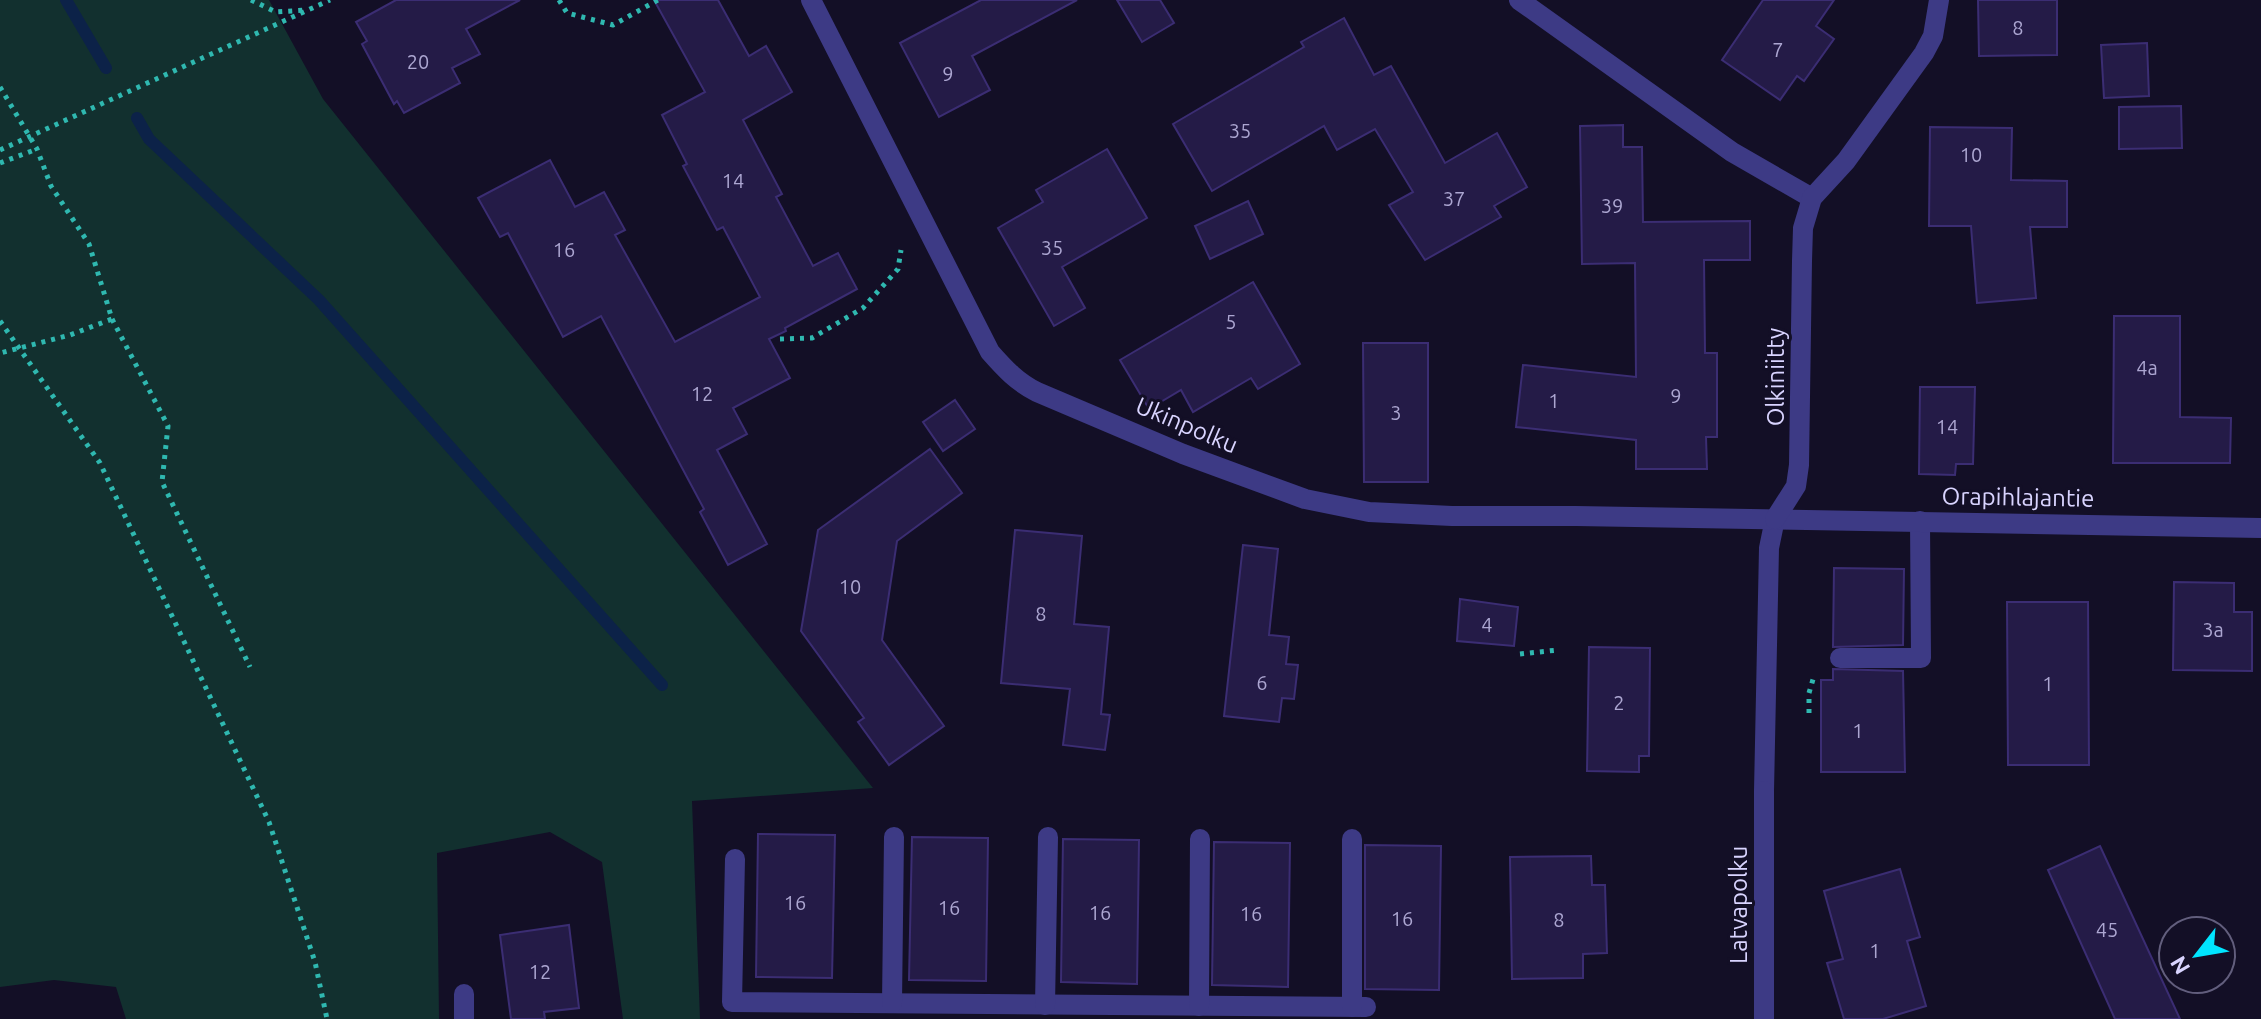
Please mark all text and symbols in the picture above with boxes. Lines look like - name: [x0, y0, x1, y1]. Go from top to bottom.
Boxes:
- house number: 8: [2012, 16, 2024, 39]
- house number: 7: [1772, 38, 1784, 61]
- house number: 20: [407, 50, 429, 73]
- house number: 9: [942, 62, 954, 85]
- house number: 35: [1229, 119, 1251, 142]
- house number: 10: [1960, 143, 1982, 166]
- house number: 14: [722, 169, 744, 192]
- house number: 37: [1443, 187, 1465, 210]
- house number: 39: [1601, 194, 1623, 217]
- house number: 35: [1041, 236, 1063, 259]
- house number: 16: [553, 238, 575, 261]
- house number: 5: [1225, 310, 1237, 333]
- street label: Olkiniitty: [1762, 327, 1789, 426]
- house number: 4a: [2136, 356, 2158, 379]
- house number: 12: [691, 382, 713, 405]
- house number: 9: [1670, 384, 1682, 407]
- house number: 1: [1548, 389, 1560, 412]
- street label: Ukinpolku: [1132, 391, 1242, 459]
- house number: 3: [1390, 401, 1402, 424]
- house number: 14: [1936, 415, 1958, 438]
- street label: Orapihlajantie: [1941, 482, 2095, 512]
- house number: 10: [839, 575, 861, 598]
- house number: 8: [1035, 602, 1047, 625]
- house number: 4: [1481, 613, 1493, 636]
- house number: 3a: [2202, 618, 2224, 641]
- house number: 6: [1256, 671, 1268, 694]
- house number: 1: [2042, 672, 2054, 695]
- house number: 2: [1613, 691, 1625, 714]
- house number: 1: [1852, 719, 1864, 742]
- street label: Latvapolku: [1725, 846, 1752, 964]
- house number: 16: [784, 891, 806, 914]
- house number: 16: [938, 896, 960, 919]
- house number: 16: [1089, 901, 1111, 924]
- house number: 16: [1240, 902, 1262, 925]
- house number: 16: [1391, 907, 1413, 930]
- house number: 8: [1553, 908, 1565, 931]
- north arrow: [2157, 915, 2237, 995]
- house number: 45: [2096, 918, 2118, 941]
- house number: 1: [1869, 939, 1881, 962]
- text: N: [2164, 952, 2194, 979]
- house number: 12: [529, 960, 551, 983]

